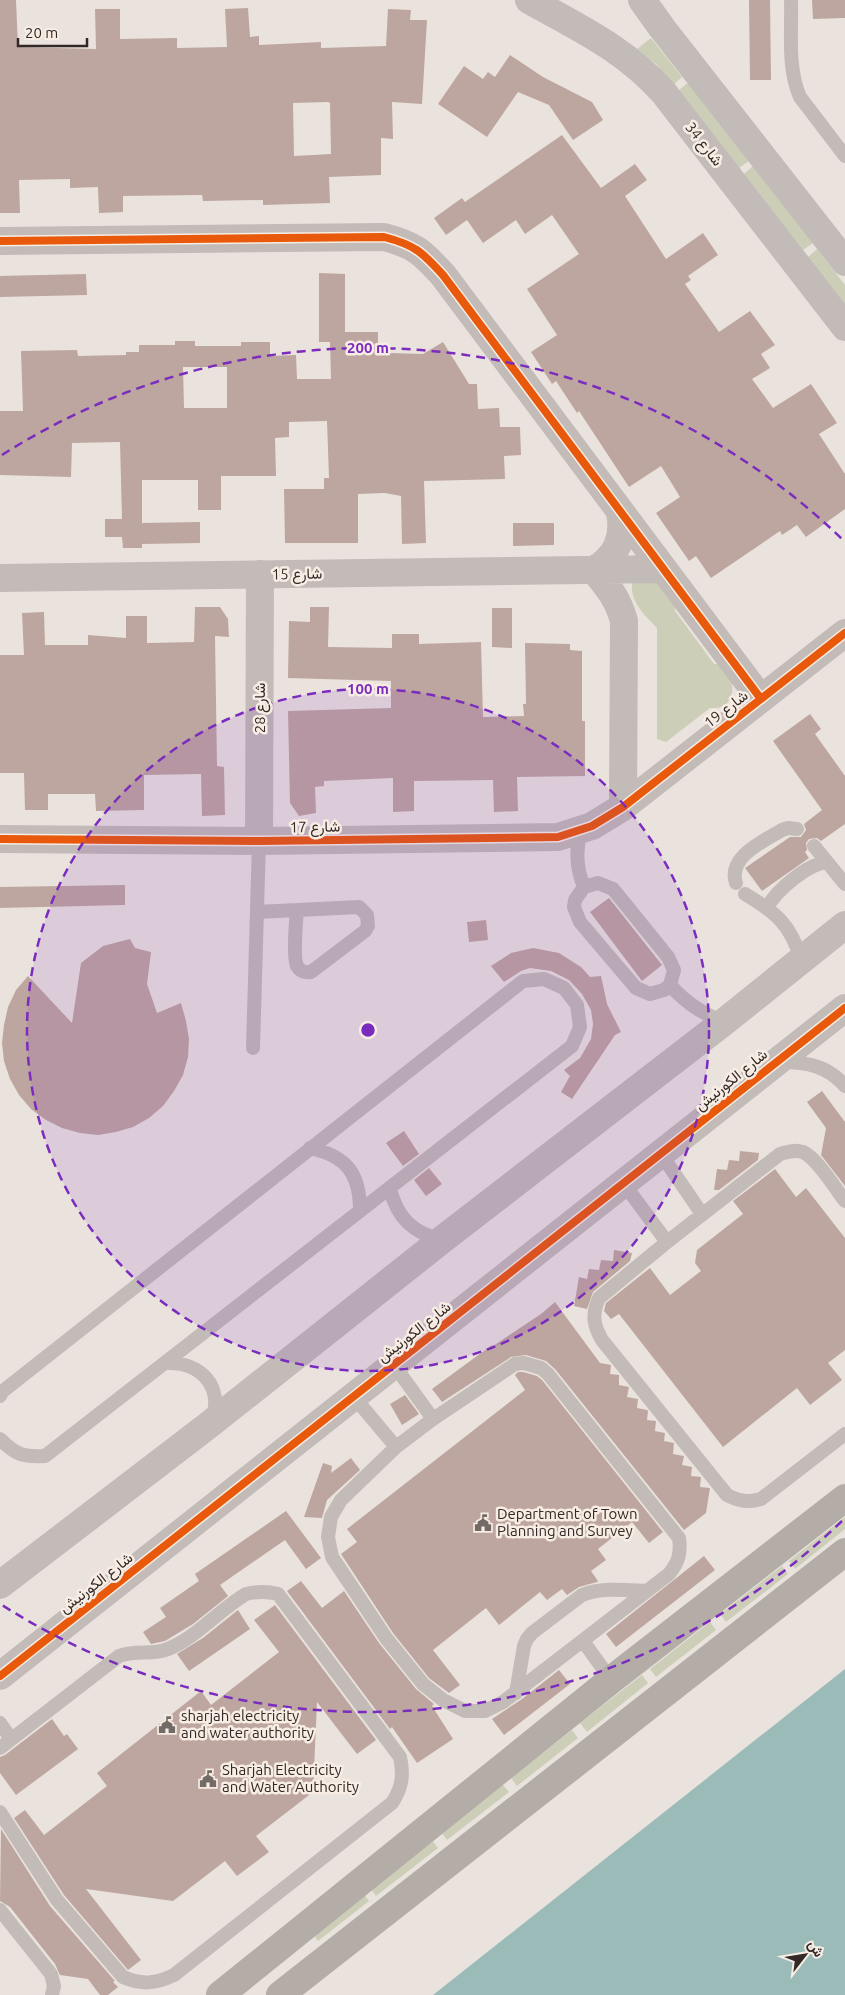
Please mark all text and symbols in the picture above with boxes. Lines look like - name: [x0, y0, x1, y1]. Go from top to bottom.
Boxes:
- scale bar: [18, 15, 86, 47]
- text: 20 m: [25, 24, 58, 41]
- street label: شارع 34: [680, 119, 727, 171]
- text: 200 m: [347, 339, 389, 356]
- street label: شارع 15: [272, 565, 323, 585]
- text: 100 m: [347, 680, 389, 697]
- street label: شارع 28: [251, 683, 271, 733]
- street label: شارع 19: [701, 686, 753, 733]
- street label: شارع 17: [290, 818, 341, 838]
- centre of rings: [359, 1021, 377, 1039]
- street label: شارع الكورنيش: [691, 1045, 772, 1116]
- street label: شارع الكورنيش: [374, 1298, 456, 1368]
- place label: Department of Town Planning and Survey: [497, 1505, 638, 1539]
- public building icon: Department of Town Planning and Survey: [473, 1513, 493, 1533]
- street label: شارع الكورنيش: [56, 1549, 138, 1619]
- place label: sharjah electricity and water authority: [181, 1707, 314, 1741]
- public building icon: sharjah electricity and water authority: [157, 1715, 177, 1735]
- place label: Sharjah Electricity and Water Authority: [222, 1761, 359, 1795]
- public building icon: Sharjah Electricity and Water Authority: [198, 1769, 218, 1789]
- north arrow: [780, 1930, 830, 1980]
- text: ش: [804, 1937, 827, 1960]

